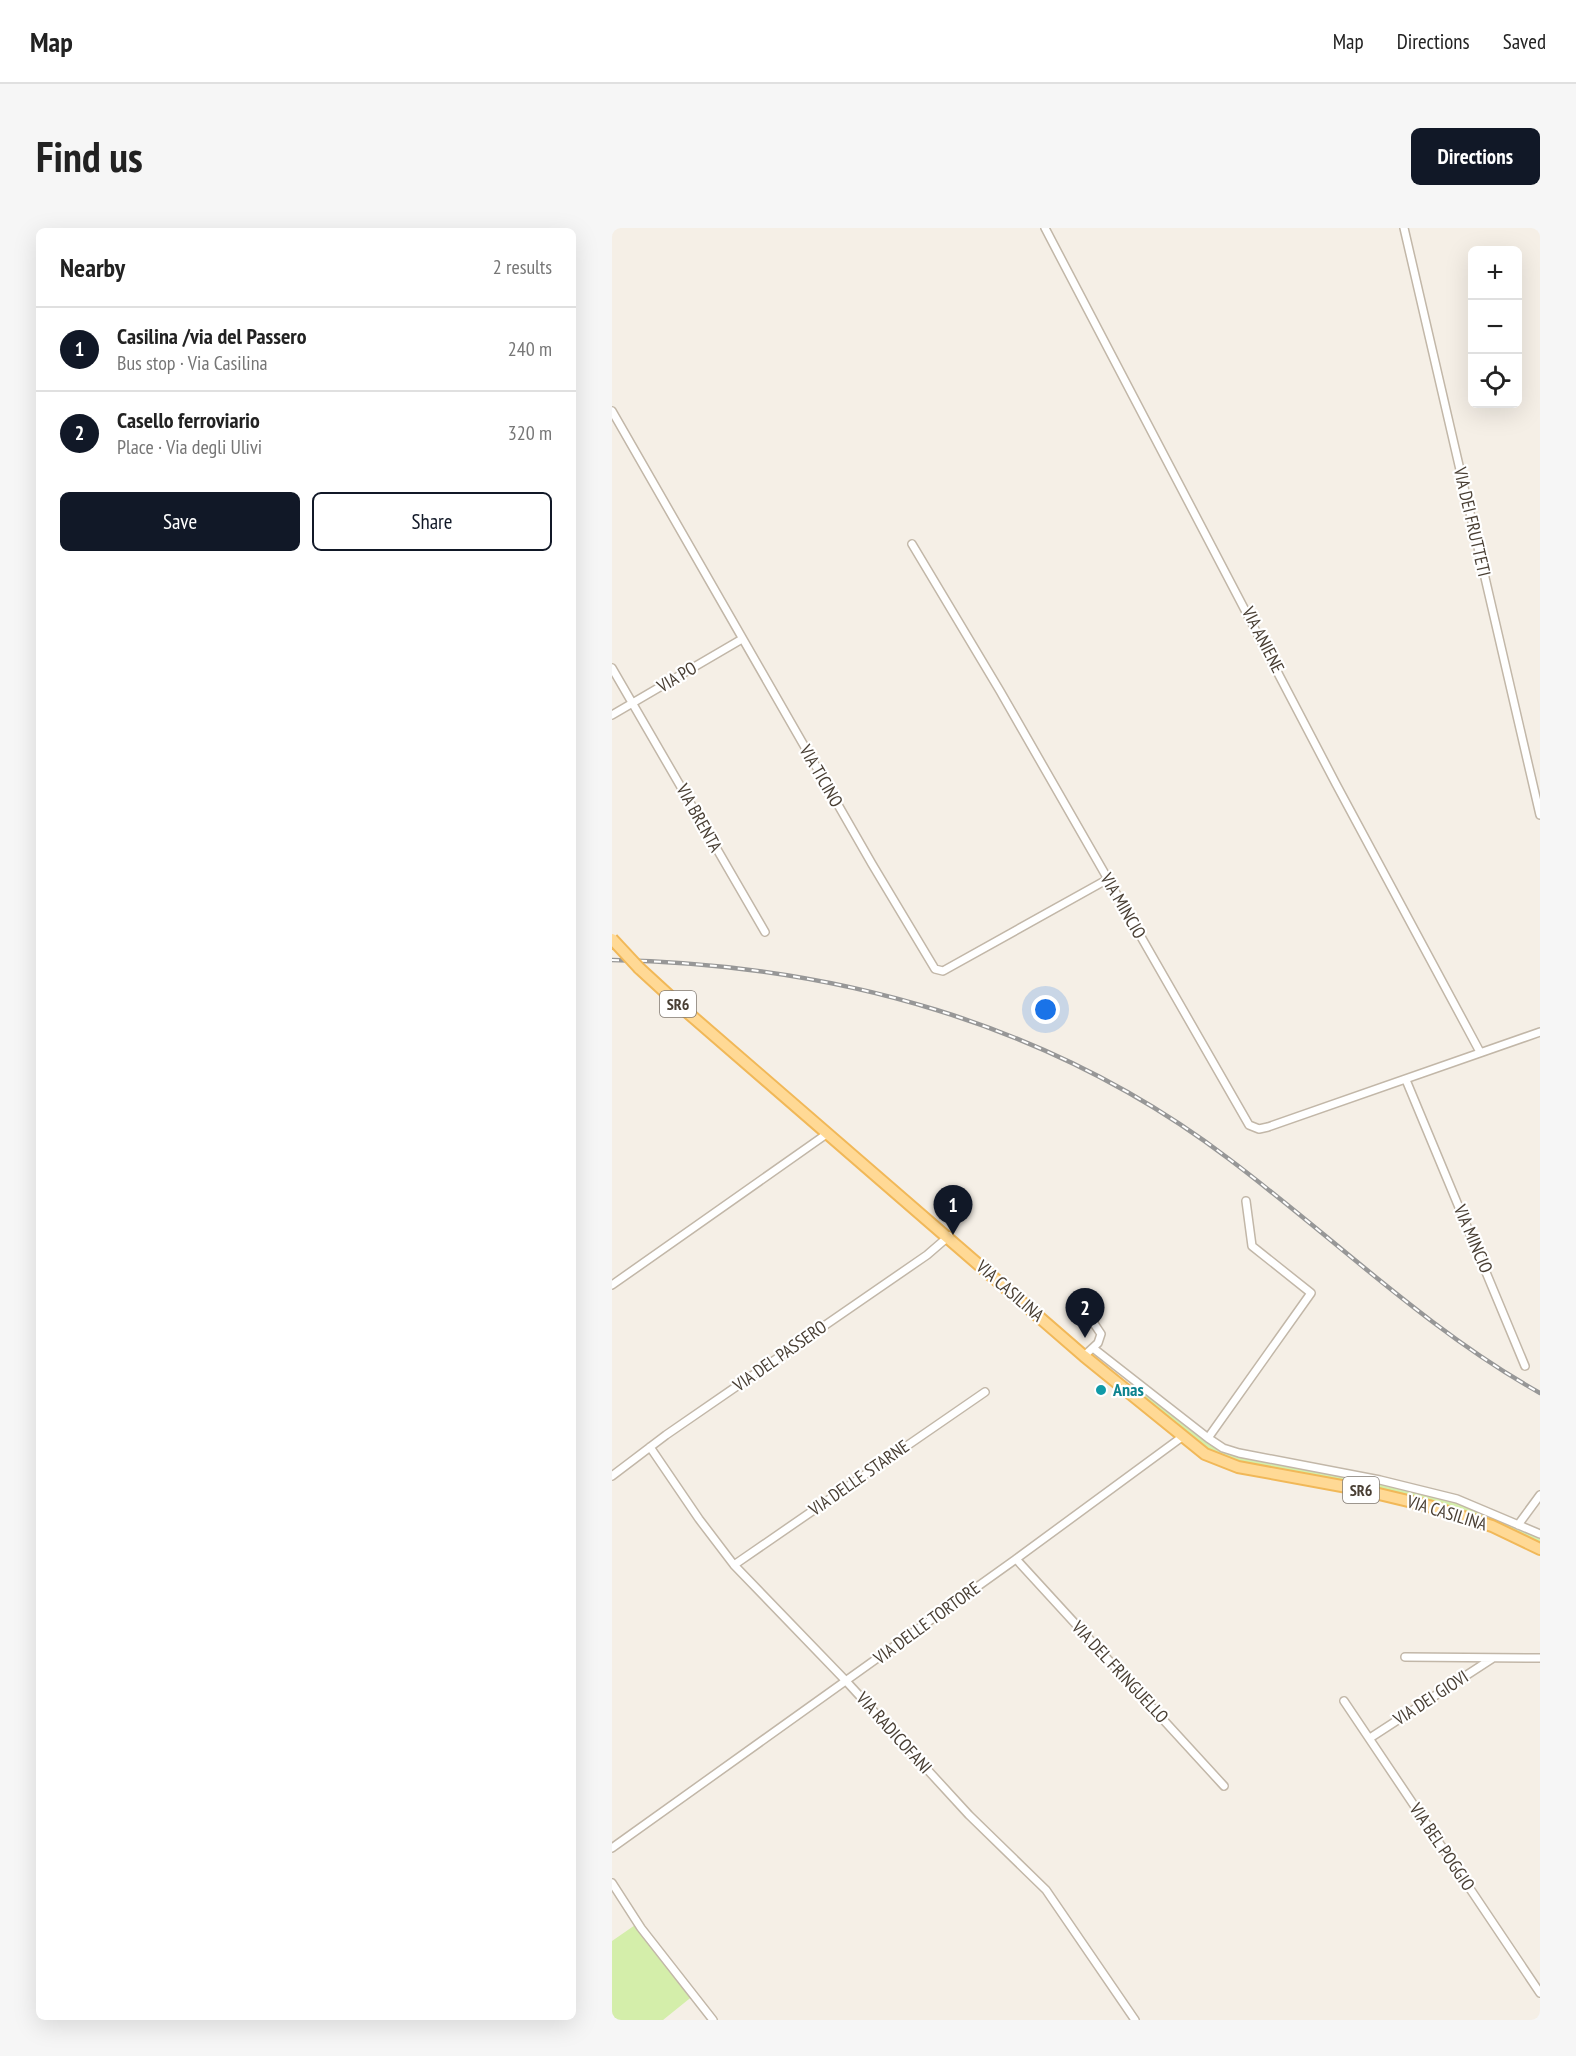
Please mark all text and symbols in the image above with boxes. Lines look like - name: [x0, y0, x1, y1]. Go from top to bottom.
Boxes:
- text: Map: [30, 23, 73, 60]
- text: Map: [1333, 28, 1364, 55]
- text: Directions: [1397, 28, 1470, 55]
- text: Saved: [1503, 28, 1546, 55]
- button: Directions: [1411, 128, 1540, 185]
- text: Find us: [36, 129, 143, 184]
- map controls: [1468, 246, 1522, 408]
- button: +: [1468, 246, 1522, 300]
- text: Nearby: [60, 251, 125, 284]
- text: 2 results: [493, 254, 552, 280]
- button: −: [1468, 300, 1522, 354]
- text: Casilina /via del Passero: [117, 322, 307, 350]
- text: 1: [75, 336, 84, 362]
- text: 240 m: [508, 336, 552, 362]
- text: Bus stop · Via Casilina: [117, 350, 267, 376]
- button: locate: [1468, 354, 1522, 408]
- text: Casello ferroviario: [117, 406, 260, 434]
- text: 2: [75, 420, 84, 446]
- text: 320 m: [508, 420, 552, 446]
- text: Place · Via degli Ulivi: [117, 434, 262, 460]
- street label: VIA DEI FRUTTETI: [1449, 464, 1496, 579]
- button: Save: [60, 492, 300, 551]
- button: Share: [312, 492, 552, 551]
- street label: VIA ANIENE: [1237, 602, 1290, 677]
- street label: VIA PO: [652, 656, 701, 698]
- street label: VIA TICINO: [794, 740, 848, 811]
- street label: VIA BRENTA: [671, 779, 728, 856]
- street label: VIA MINCIO: [1095, 868, 1151, 943]
- road number: SR6: [660, 991, 696, 1017]
- your location: [1031, 995, 1060, 1024]
- pin: 1: [934, 1186, 972, 1235]
- street label: VIA MINCIO: [1448, 1200, 1498, 1277]
- street label: VIA CASILINA: [971, 1254, 1049, 1327]
- pin: 2: [1066, 1288, 1104, 1338]
- street label: VIA DEL PASSERO: [728, 1315, 831, 1397]
- place label: Anas: [1112, 1378, 1144, 1401]
- marker: Anas: [1094, 1383, 1108, 1397]
- street label: VIA DELLE STARNE: [803, 1435, 913, 1521]
- road number: SR6: [1343, 1477, 1379, 1503]
- street label: VIA CASILINA: [1403, 1489, 1490, 1536]
- street label: VIA DELLE TORTORE: [868, 1576, 984, 1670]
- street label: VIA DEL FRINGUELLO: [1066, 1615, 1174, 1728]
- street label: VIA DEI GIOVI: [1388, 1665, 1472, 1731]
- street label: VIA RADICOFANI: [851, 1686, 937, 1778]
- street label: VIA BEL POGGIO: [1404, 1798, 1480, 1895]

